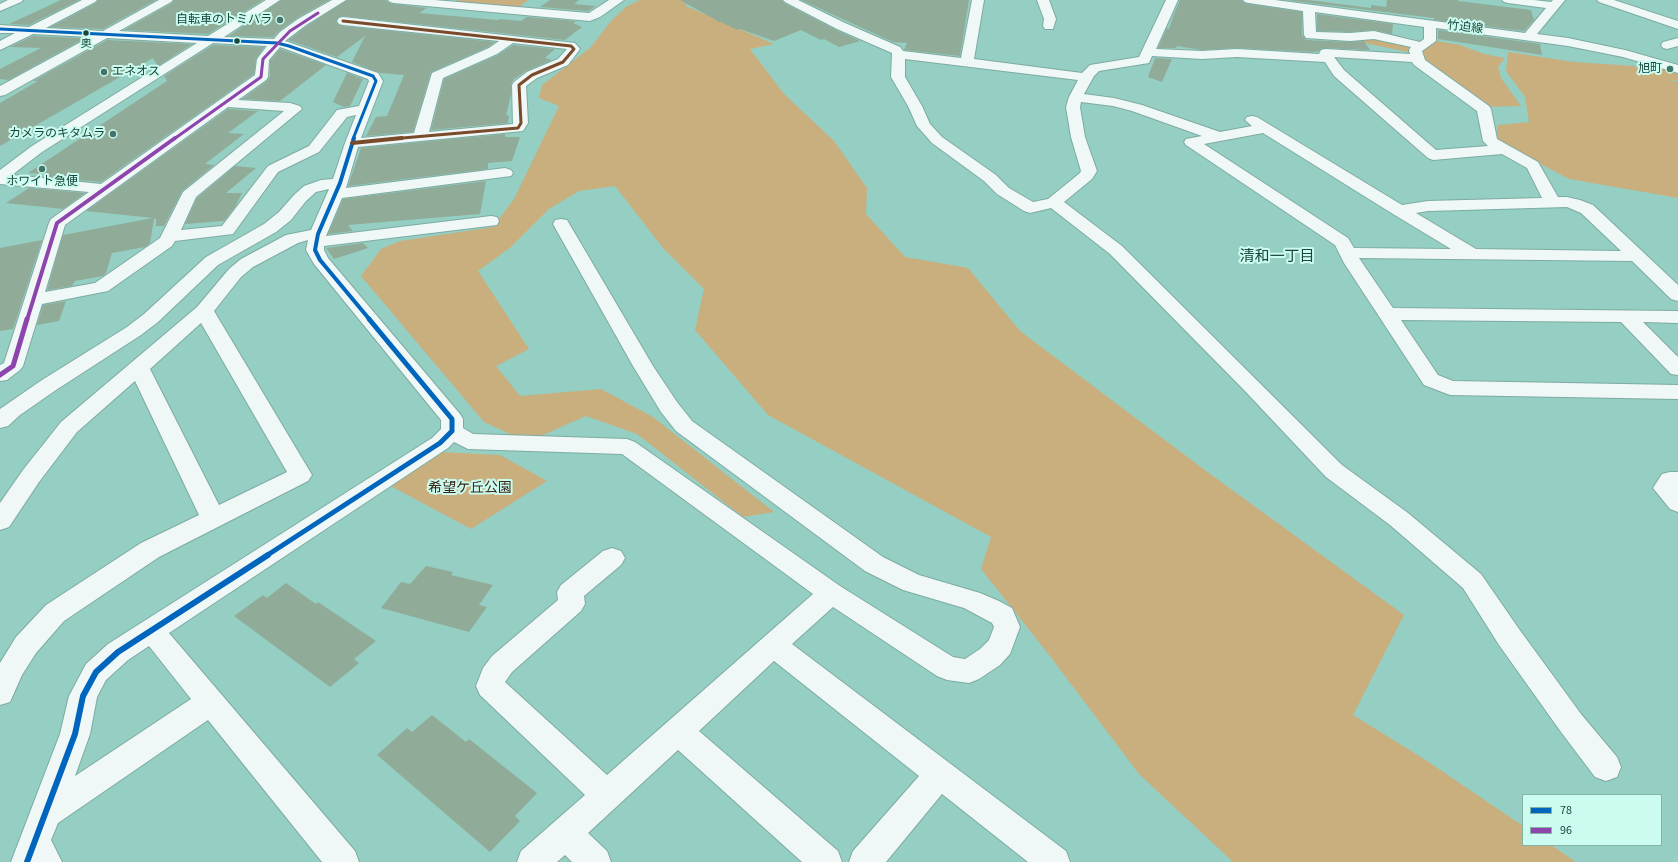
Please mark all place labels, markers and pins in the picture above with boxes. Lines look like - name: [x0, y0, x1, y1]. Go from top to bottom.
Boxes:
- place label: 自転車のトミハラ: [176, 13, 272, 27]
- marker: 自転車のトミハラ: [275, 15, 285, 25]
- marker: 奥: [81, 28, 91, 38]
- unlabelled marker: [232, 36, 242, 46]
- place label: 奥: [81, 38, 91, 52]
- place label: 旭町: [1638, 62, 1662, 76]
- marker: 旭町: [1665, 64, 1675, 74]
- place label: エネオス: [112, 65, 160, 79]
- marker: エネオス: [99, 67, 109, 77]
- place label: カメラのキタムラ: [9, 127, 105, 141]
- marker: カメラのキタムラ: [108, 129, 118, 139]
- marker: ホワイト急便: [37, 164, 47, 174]
- place label: ホワイト急便: [6, 175, 78, 189]

